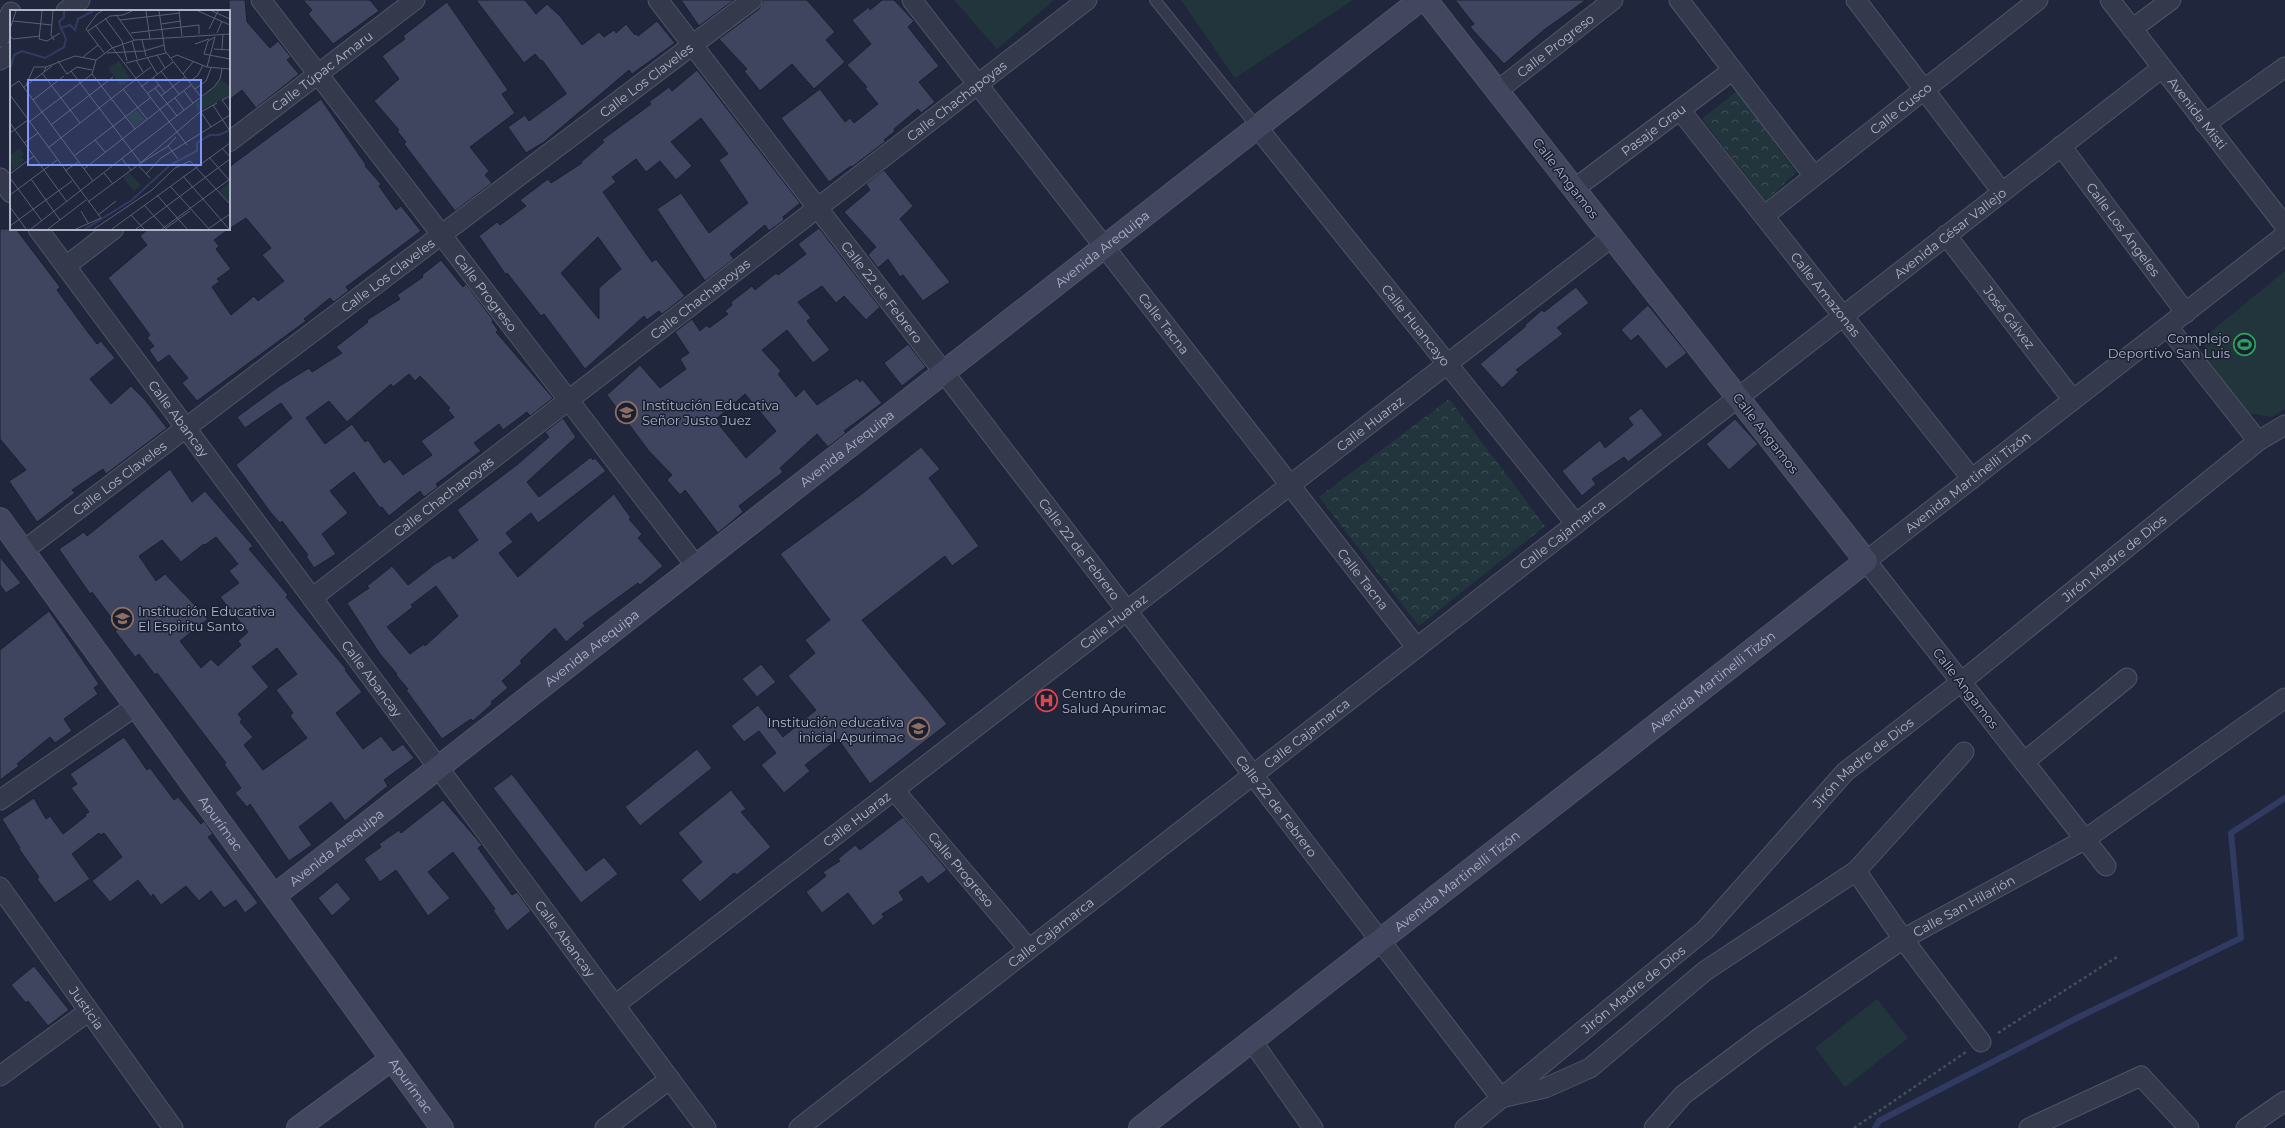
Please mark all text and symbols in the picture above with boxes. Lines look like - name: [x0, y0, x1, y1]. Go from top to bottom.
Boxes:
- inset map: [10, 10, 230, 230]
- street label: Calle Progreso: [1513, 10, 1597, 81]
- street label: Calle Túpac Amaru: [268, 27, 376, 115]
- street label: Calle Los Claveles: [596, 40, 696, 121]
- street label: Calle Chachapoyas: [903, 57, 1010, 144]
- street label: Avenida Misti: [2165, 74, 2230, 152]
- street label: Calle Cusco: [1866, 79, 1935, 138]
- street label: Pasaje Grau: [1618, 100, 1689, 159]
- street label: Calle Angamos: [1530, 134, 1602, 222]
- street label: Calle Los Ángeles: [2083, 179, 2164, 279]
- street label: Avenida César Vallejo: [1891, 184, 2009, 282]
- street label: Avenida Arequipa: [1051, 207, 1152, 291]
- street label: Calle Los Claveles: [338, 235, 438, 316]
- street label: Calle 22 de Febrero: [838, 238, 926, 346]
- street label: Calle Amazonas: [1787, 249, 1864, 340]
- street label: Calle Progreso: [451, 251, 521, 335]
- street label: Calle Chachapoyas: [647, 255, 753, 342]
- street label: Calle Huancayo: [1378, 281, 1454, 369]
- street label: José Gálvez: [1980, 282, 2039, 352]
- street label: Calle Tacna: [1135, 289, 1193, 357]
- place label: Complejo Deportivo San Luis: [2108, 330, 2230, 361]
- sports icon: Complejo Deportivo San Luis: [2232, 332, 2258, 358]
- street label: Calle Abancay: [145, 377, 213, 461]
- street label: Calle Angamos: [1730, 389, 1802, 477]
- street label: Calle Huaraz: [1333, 392, 1407, 455]
- place label: Institución Educativa Señor Justo Juez: [642, 397, 779, 428]
- school or university icon: Institución Educativa Señor Justo Juez: [614, 399, 640, 425]
- street label: Avenida Arequipa: [796, 406, 897, 490]
- street label: Avenida Martinelli Tizón: [1902, 428, 2034, 536]
- street label: Calle Los Claveles: [70, 438, 170, 519]
- street label: Calle Chachapoyas: [390, 453, 497, 540]
- street label: Calle 22 de Febrero: [1035, 495, 1124, 603]
- street label: Calle Cajamarca: [1516, 496, 1609, 573]
- street label: Jirón Madre de Dios: [2058, 511, 2169, 606]
- street label: Calle Tacna: [1334, 545, 1392, 613]
- street label: Calle Huaraz: [1076, 590, 1151, 652]
- place label: Institución Educativa El Espiritu Santo: [138, 603, 275, 634]
- school or university icon: Institución Educativa El Espiritu Santo: [110, 605, 136, 631]
- street label: Avenida Arequipa: [541, 606, 642, 690]
- street label: Avenida Martinelli Tizón: [1646, 627, 1778, 735]
- street label: Calle Abancay: [338, 637, 406, 721]
- street label: Calle Angamos: [1930, 644, 2002, 732]
- place label: Centro de Salud Apurimac: [1062, 685, 1166, 716]
- hospital icon: Centro de Salud Apurimac: [1033, 687, 1059, 713]
- street label: Calle Cajamarca: [1260, 695, 1353, 772]
- place label: Institución educativa inicial Apurimac: [768, 714, 904, 745]
- street label: Jirón Madre de Dios: [1808, 714, 1917, 812]
- school or university icon: Institución educativa inicial Apurimac: [906, 716, 932, 742]
- street label: Calle 22 de Febrero: [1233, 752, 1321, 860]
- street label: Calle Huaraz: [820, 788, 894, 850]
- street label: Apurímac: [195, 793, 246, 854]
- street label: Avenida Arequipa: [286, 805, 387, 889]
- street label: Avenida Martinelli Tizón: [1391, 826, 1523, 935]
- street label: Calle Progreso: [925, 828, 998, 910]
- street label: Calle San Hilarión: [1910, 871, 2018, 940]
- street label: Calle Cajamarca: [1005, 894, 1097, 971]
- street label: Calle Abancay: [532, 897, 599, 981]
- street label: Jirón Madre de Dios: [1577, 942, 1688, 1037]
- street label: Justicia: [66, 983, 108, 1033]
- street label: Apurímac: [386, 1055, 437, 1116]

